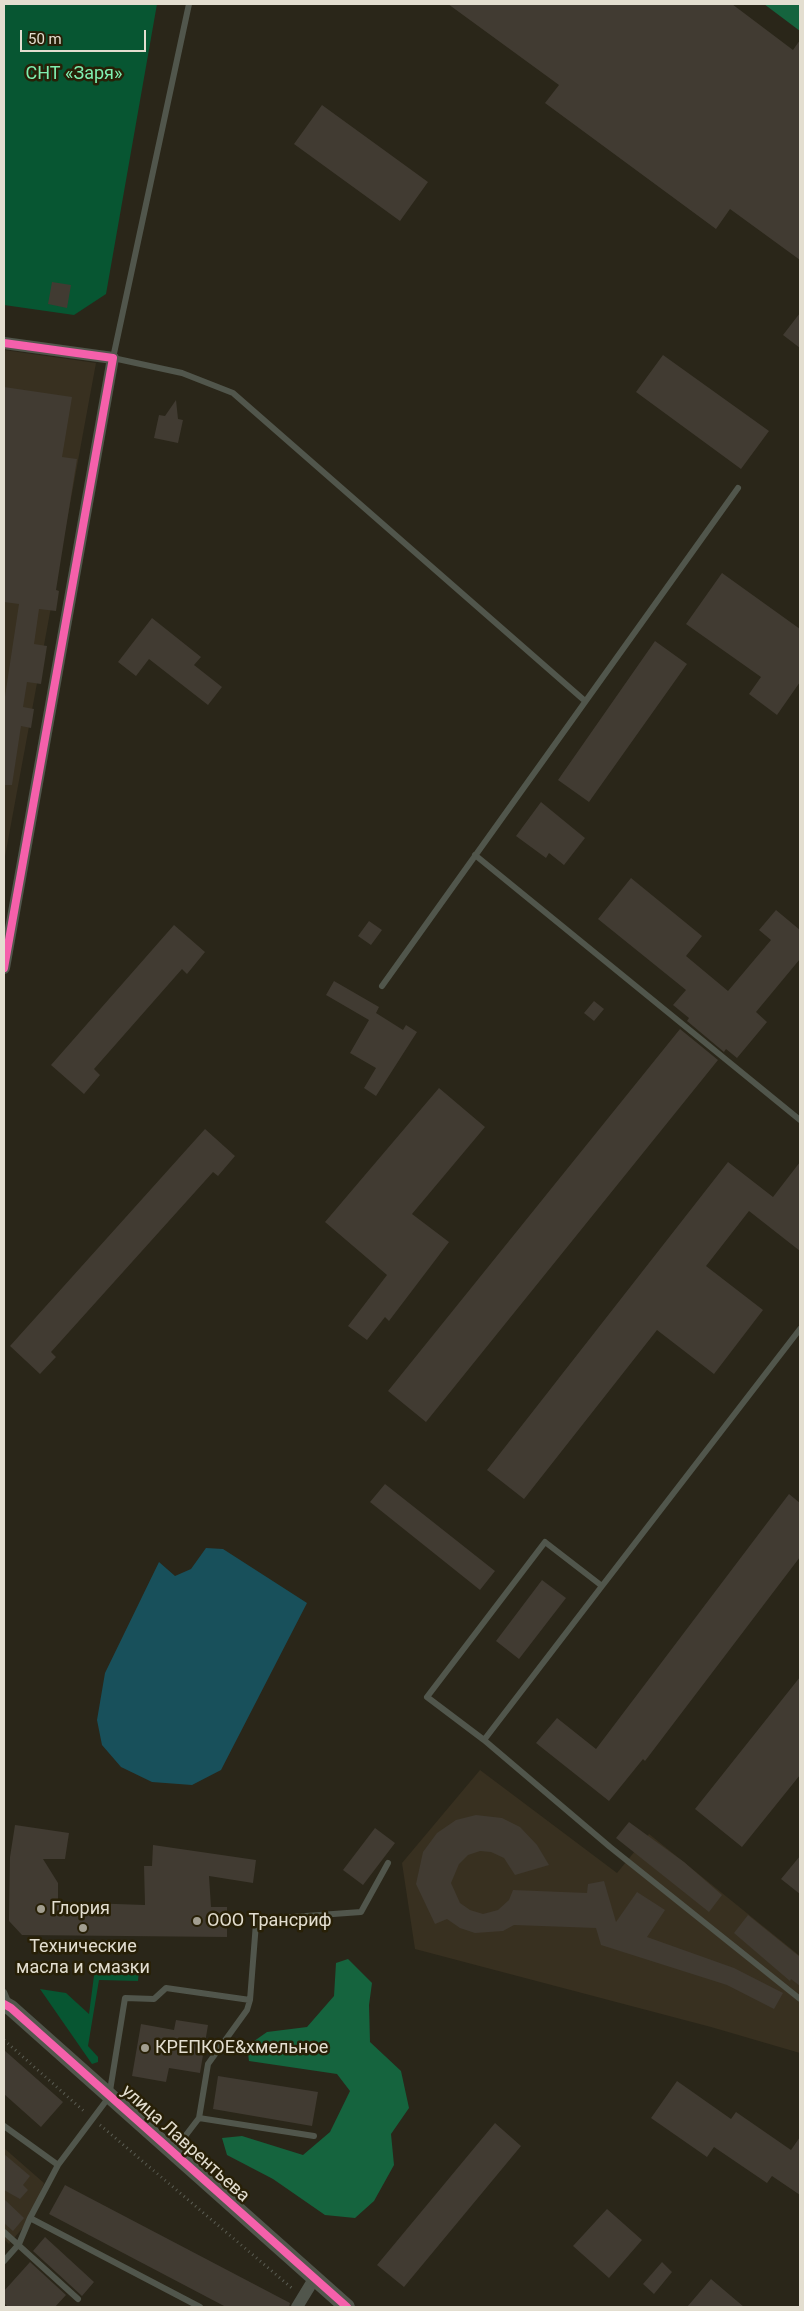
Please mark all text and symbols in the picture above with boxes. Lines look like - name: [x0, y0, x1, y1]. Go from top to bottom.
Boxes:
- scale bar: [22, 20, 149, 52]
- text: 50 m: [28, 30, 62, 48]
- park label: СНТ «Заря»: [26, 63, 122, 85]
- place label: Глория: [51, 1898, 110, 1920]
- marker: Глория: [35, 1903, 47, 1915]
- place label: ООО Трансриф: [207, 1910, 332, 1932]
- marker: ООО Трансриф: [191, 1915, 203, 1927]
- marker: Технические масла и смазки: [77, 1922, 89, 1934]
- place label: Технические масла и смазки: [16, 1936, 150, 1978]
- place label: КРЕПКОЕ&хмельное: [155, 2037, 328, 2059]
- marker: КРЕПКОЕ&хмельное: [139, 2042, 151, 2054]
- street label: улица Лаврентьева: [117, 2081, 253, 2207]

